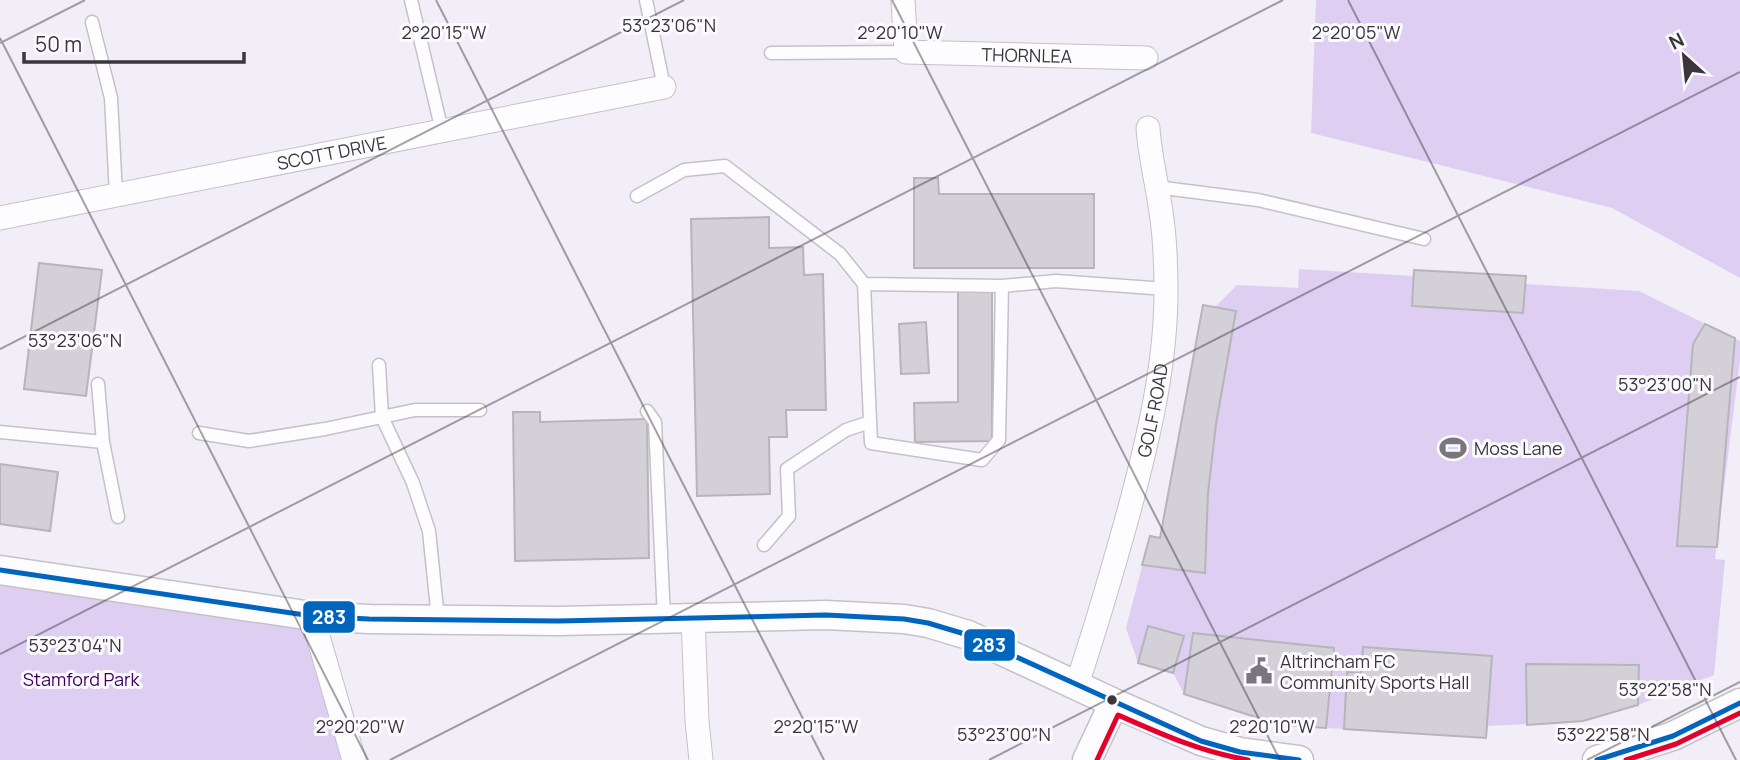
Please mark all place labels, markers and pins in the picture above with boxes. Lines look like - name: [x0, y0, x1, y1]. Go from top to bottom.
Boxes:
- sports icon: Moss Lane: [1438, 433, 1468, 463]
- place label: Moss Lane: [1474, 436, 1563, 460]
- place label: Altrincham FC Community Sports Hall: [1280, 649, 1470, 694]
- public building icon: Altrincham FC Community Sports Hall: [1244, 656, 1274, 686]
- unlabelled marker: [1105, 693, 1119, 707]

